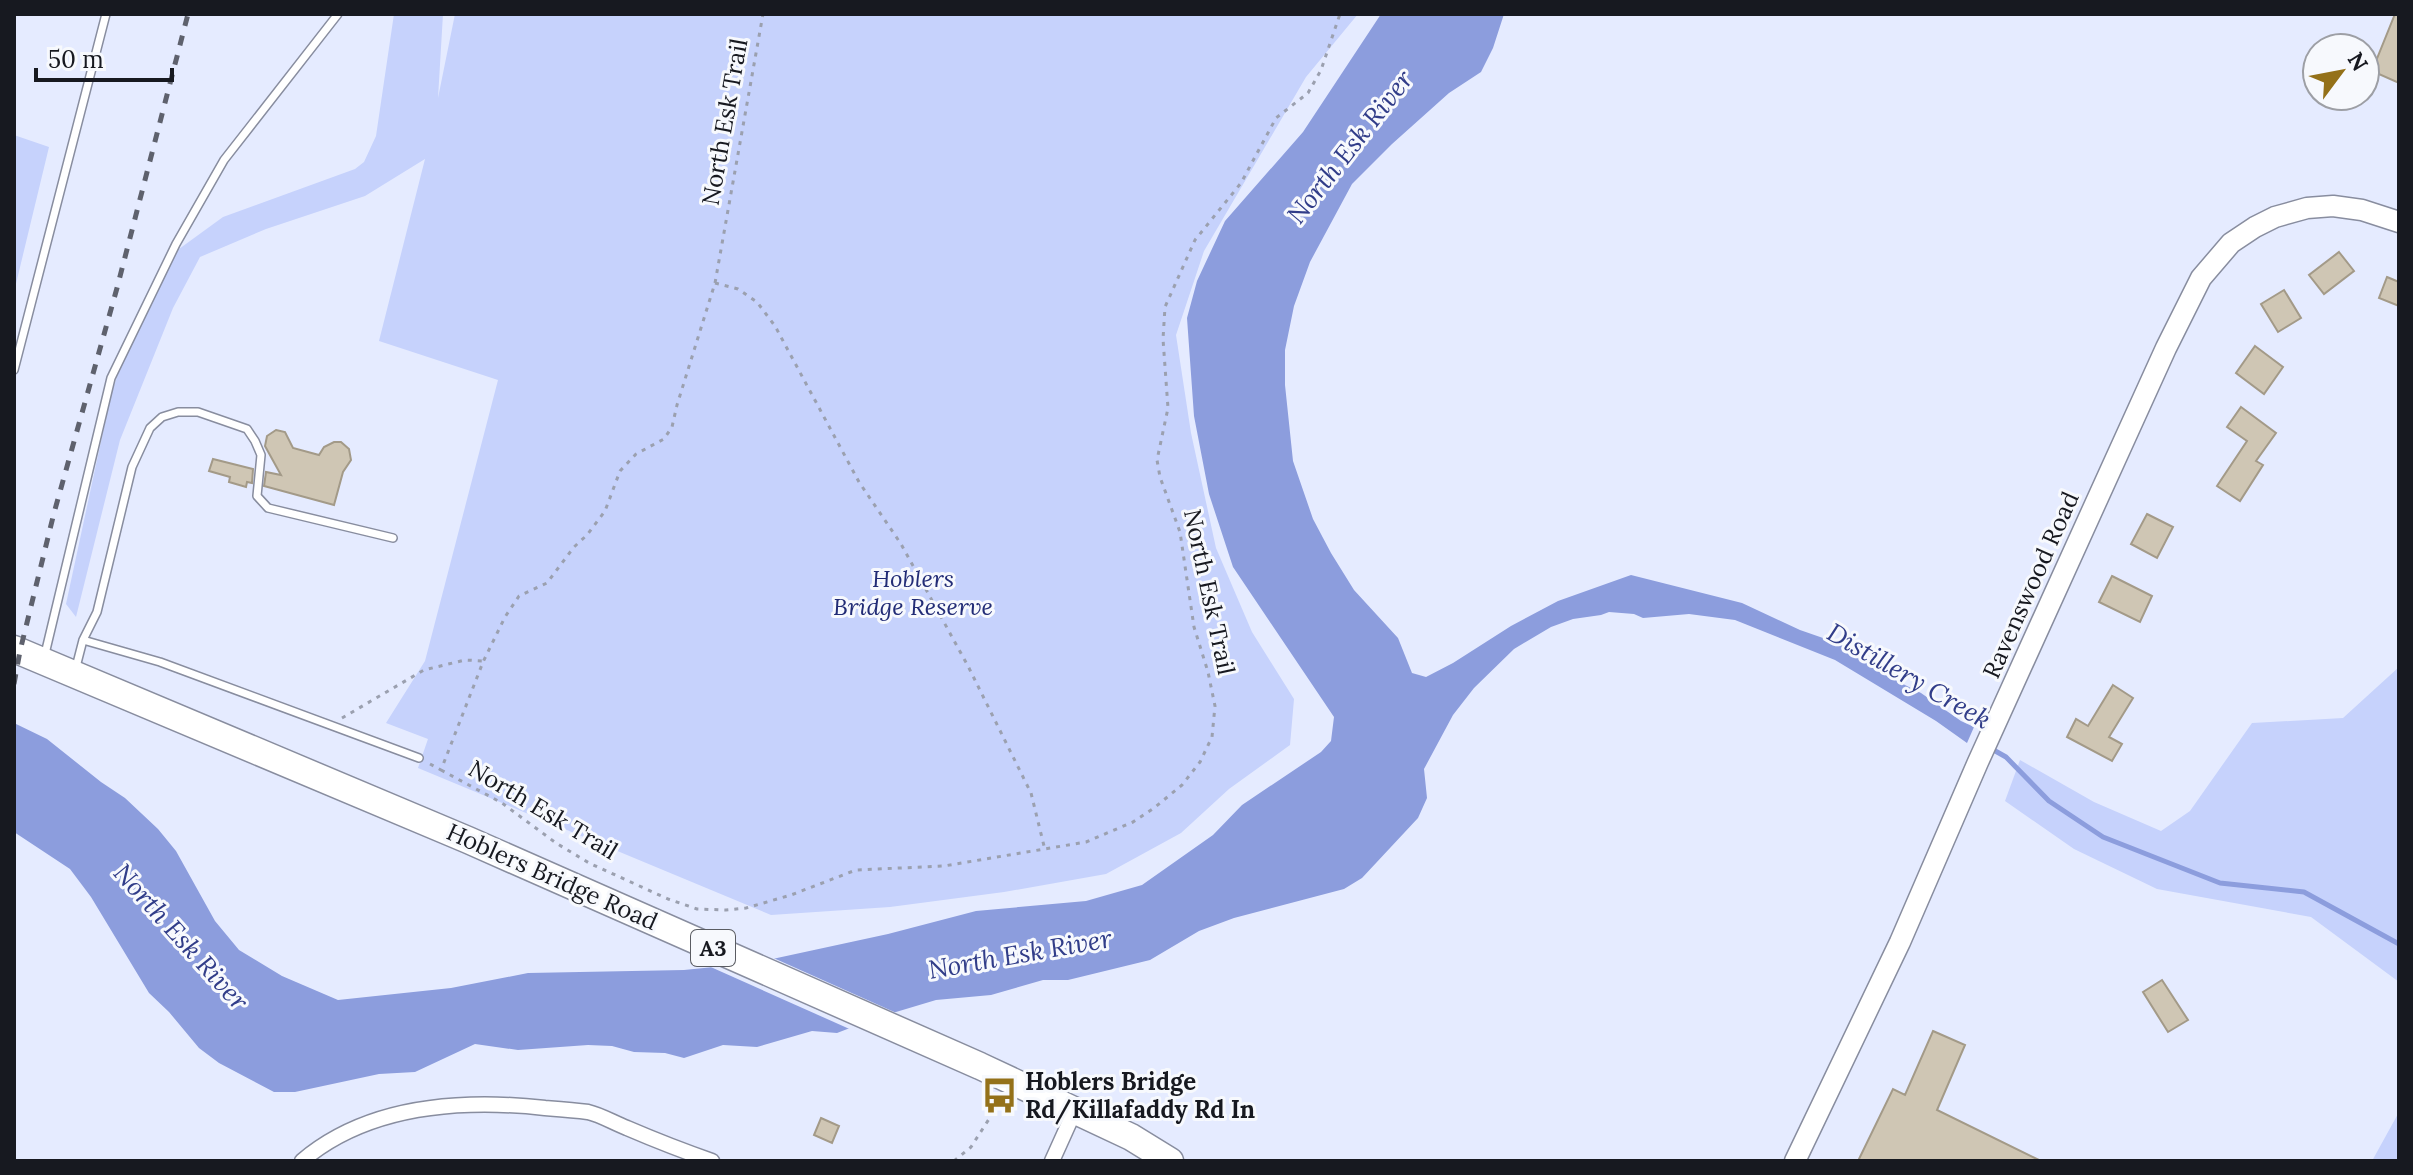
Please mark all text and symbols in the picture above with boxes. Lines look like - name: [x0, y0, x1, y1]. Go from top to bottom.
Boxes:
- scale bar: [36, 32, 172, 82]
- north arrow: [2301, 32, 2381, 112]
- street label: North Esk Trail: [695, 36, 754, 208]
- text: 50 m: [48, 44, 104, 75]
- text: N: [2342, 47, 2374, 76]
- water label: North Esk River: [1279, 63, 1420, 230]
- street label: Ravenswood Road: [1975, 487, 2086, 683]
- street label: North Esk Trail: [1177, 506, 1242, 678]
- park label: Hoblers Bridge Reserve: [833, 563, 993, 622]
- water label: Distillery Creek: [1821, 615, 1997, 736]
- street label: North Esk Trail: [463, 753, 624, 866]
- street label: Hoblers Bridge Road: [442, 816, 663, 937]
- water label: North Esk River: [107, 856, 256, 1017]
- water label: North Esk River: [925, 921, 1115, 986]
- road number: A3: [691, 930, 735, 966]
- place label: Hoblers Bridge Rd/Killafaddy Rd In: [1025, 1066, 1255, 1125]
- bus stop icon: Hoblers Bridge Rd/Killafaddy Rd In: [980, 1077, 1018, 1115]

